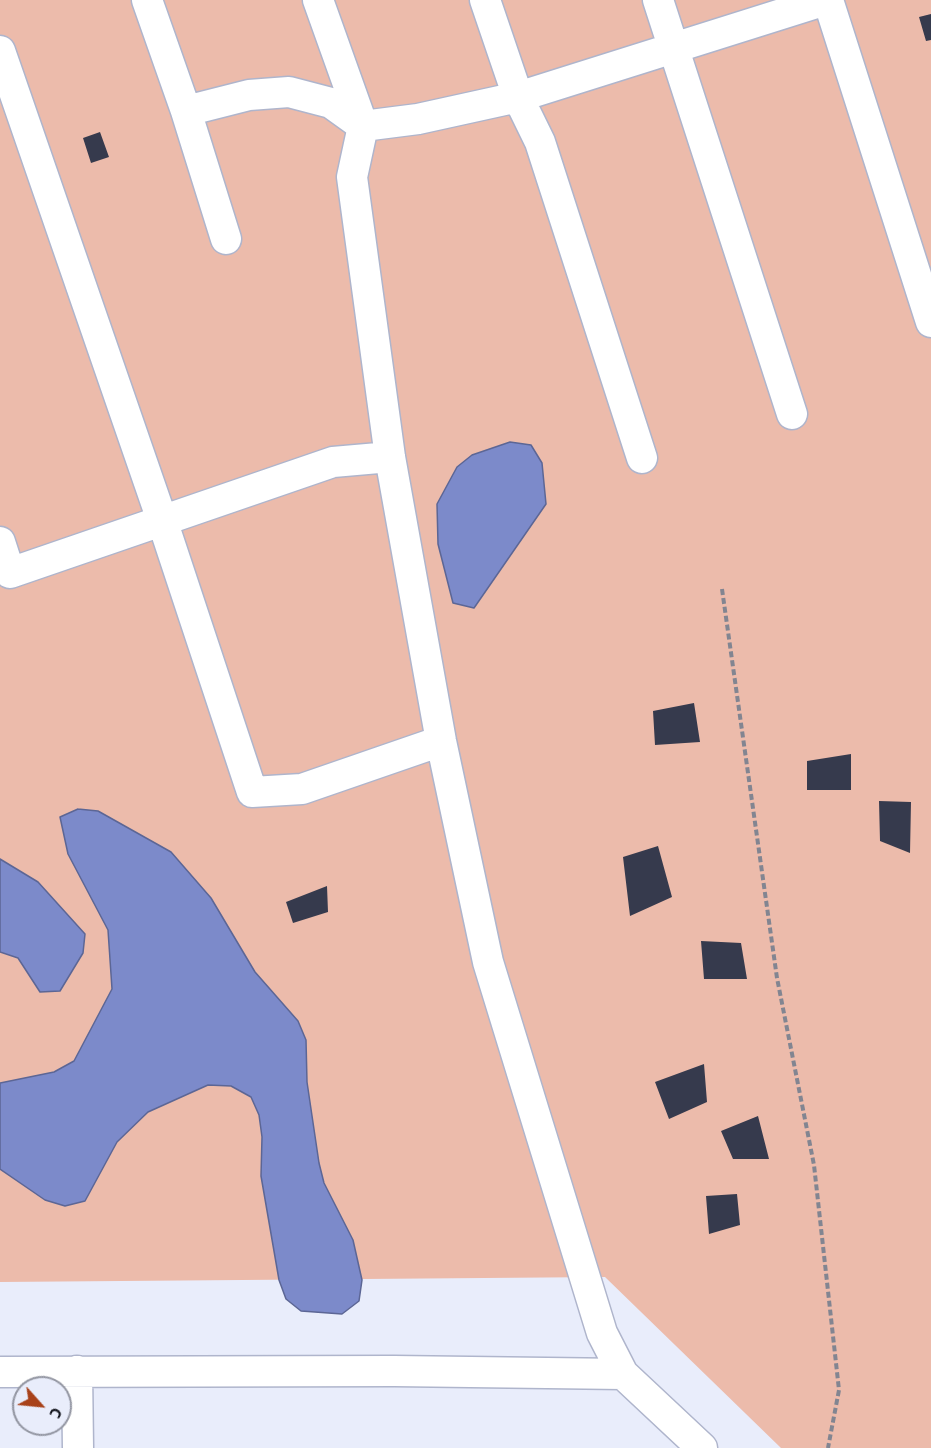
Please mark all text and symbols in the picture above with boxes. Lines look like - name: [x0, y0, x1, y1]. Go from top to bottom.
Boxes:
- north arrow: [12, 1376, 72, 1436]
- text: С: [45, 1405, 67, 1422]

